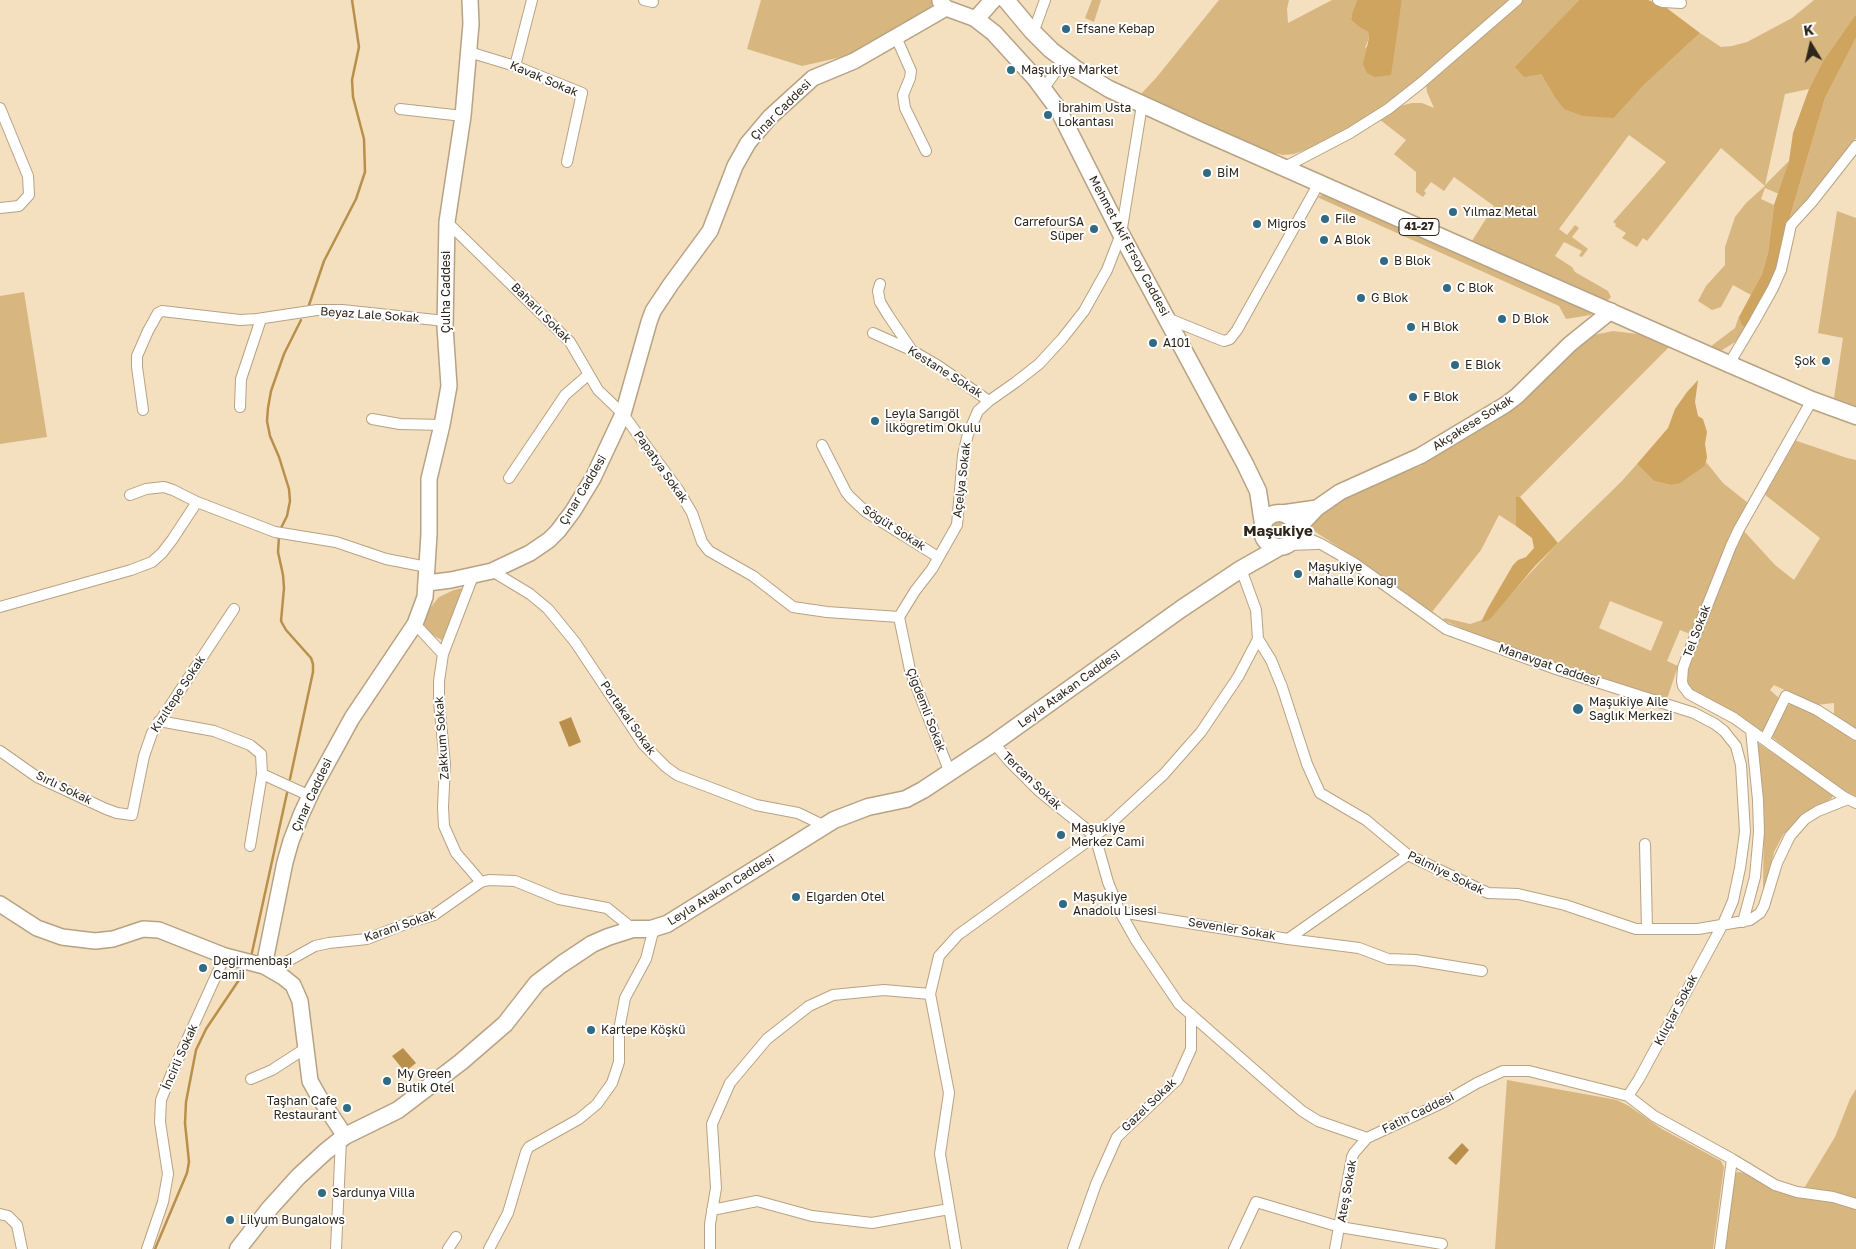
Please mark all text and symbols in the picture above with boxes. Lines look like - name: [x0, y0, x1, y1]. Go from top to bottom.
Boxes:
- north arrow: [1786, 20, 1836, 70]
- text: K: [1802, 21, 1815, 39]
- place label: Efsane Kebap: [1076, 22, 1155, 36]
- marker: Efsane Kebap: [1060, 23, 1072, 35]
- street label: Kavak Sokak: [508, 58, 580, 100]
- place label: Maşukiye Market: [1021, 63, 1118, 77]
- marker: Maşukiye Market: [1005, 64, 1017, 76]
- street label: Çınar Caddesi: [748, 77, 814, 143]
- place label: İbrahim Usta Lokantası: [1058, 101, 1131, 129]
- marker: İbrahim Usta Lokantası: [1042, 109, 1054, 121]
- place label: BİM: [1217, 166, 1239, 180]
- marker: BİM: [1201, 167, 1213, 179]
- street label: Mehmet Akif Ersoy Caddesi: [1086, 173, 1172, 319]
- place label: Yılmaz Metal: [1463, 205, 1537, 219]
- marker: Yılmaz Metal: [1447, 206, 1459, 218]
- place label: File: [1335, 212, 1356, 226]
- marker: File: [1319, 213, 1331, 225]
- place label: CarrefourSA Süper: [1014, 215, 1084, 243]
- place label: Migros: [1267, 217, 1306, 231]
- marker: Migros: [1251, 218, 1263, 230]
- road number: 41-27: [1399, 218, 1439, 236]
- marker: CarrefourSA Süper: [1088, 223, 1100, 235]
- place label: A Blok: [1334, 233, 1371, 247]
- marker: A Blok: [1318, 234, 1330, 246]
- street label: Çulha Caddesi: [439, 251, 453, 333]
- place label: B Blok: [1394, 254, 1431, 268]
- marker: B Blok: [1378, 255, 1390, 267]
- street label: Baharlı Sokak: [508, 280, 574, 346]
- place label: C Blok: [1457, 281, 1494, 295]
- marker: C Blok: [1441, 282, 1453, 294]
- place label: G Blok: [1371, 291, 1408, 305]
- marker: G Blok: [1355, 292, 1367, 304]
- street label: Beyaz Lale Sokak: [320, 304, 420, 326]
- place label: D Blok: [1512, 312, 1549, 326]
- marker: D Blok: [1496, 313, 1508, 325]
- place label: H Blok: [1421, 320, 1459, 334]
- marker: H Blok: [1405, 321, 1417, 333]
- place label: A101: [1163, 336, 1190, 350]
- marker: A101: [1147, 337, 1159, 349]
- street label: Kestane Sokak: [905, 343, 985, 401]
- place label: Şok: [1794, 354, 1816, 368]
- marker: Şok: [1820, 355, 1832, 367]
- place label: E Blok: [1465, 358, 1501, 372]
- marker: E Blok: [1449, 359, 1461, 371]
- place label: F Blok: [1423, 390, 1459, 404]
- marker: F Blok: [1407, 391, 1419, 403]
- street label: Akçakese Sokak: [1430, 392, 1516, 454]
- place label: Leyla Sarıgöl İlköğretim Okulu: [885, 407, 981, 435]
- marker: Leyla Sarıgöl İlköğretim Okulu: [869, 415, 881, 427]
- street label: Papatya Sokak: [631, 428, 691, 506]
- street label: Açelya Sokak: [950, 441, 974, 519]
- street label: Çınar Caddesi: [556, 452, 610, 528]
- street label: Söğüt Sokak: [860, 502, 928, 554]
- district label: Maşukiye: [1243, 522, 1313, 540]
- place label: Maşukiye Mahalle Konağı: [1308, 560, 1397, 588]
- marker: Maşukiye Mahalle Konağı: [1292, 568, 1304, 580]
- street label: Tel Sokak: [1680, 603, 1714, 659]
- street label: Manavgat Caddesi: [1497, 641, 1601, 689]
- street label: Leyla Atakan Caddesi: [1015, 647, 1123, 731]
- street label: Kızıltepe Sokak: [148, 653, 208, 735]
- street label: Çiğdemli Sokak: [903, 666, 949, 754]
- street label: Portakal Sokak: [597, 678, 659, 758]
- place label: Maşukiye Aile Sağlık Merkezi: [1589, 695, 1672, 723]
- street label: Zakkum Sokak: [432, 696, 452, 780]
- marker: Maşukiye Aile Sağlık Merkezi: [1571, 702, 1585, 716]
- street label: Tercan Sokak: [999, 749, 1065, 813]
- street label: Çınar Caddesi: [289, 756, 335, 834]
- street label: Sırlı Sokak: [34, 768, 94, 808]
- place label: Maşukiye Merkez Cami: [1071, 821, 1144, 849]
- marker: Maşukiye Merkez Cami: [1055, 829, 1067, 841]
- street label: Palmiye Sokak: [1405, 848, 1487, 898]
- street label: Leyla Atakan Caddesi: [665, 851, 777, 929]
- place label: Elgarden Otel: [806, 890, 885, 904]
- place label: Maşukiye Anadolu Lisesi: [1073, 890, 1157, 918]
- marker: Elgarden Otel: [790, 891, 802, 903]
- marker: Maşukiye Anadolu Lisesi: [1057, 898, 1069, 910]
- street label: Karani Sokak: [362, 907, 438, 945]
- street label: Sevenler Sokak: [1187, 915, 1277, 943]
- place label: Değirmenbaşı Camii: [213, 954, 292, 982]
- marker: Değirmenbaşı Camii: [197, 962, 209, 974]
- street label: Kılıçlar Sokak: [1651, 972, 1701, 1048]
- street label: İncirli Sokak: [159, 1022, 201, 1092]
- place label: Kartepe Köşkü: [601, 1023, 686, 1037]
- marker: Kartepe Köşkü: [585, 1024, 597, 1036]
- place label: My Green Butik Otel: [397, 1067, 455, 1095]
- marker: My Green Butik Otel: [381, 1075, 393, 1087]
- street label: Gazel Sokak: [1119, 1075, 1179, 1135]
- street label: Fatih Caddesi: [1380, 1089, 1456, 1137]
- place label: Taşhan Cafe Restaurant: [267, 1094, 337, 1122]
- marker: Taşhan Cafe Restaurant: [341, 1102, 353, 1114]
- street label: Ateş Sokak: [1334, 1158, 1360, 1224]
- place label: Sardunya Villa: [332, 1186, 415, 1200]
- marker: Sardunya Villa: [316, 1187, 328, 1199]
- place label: Lilyum Bungalows: [240, 1213, 345, 1227]
- marker: Lilyum Bungalows: [224, 1214, 236, 1226]

